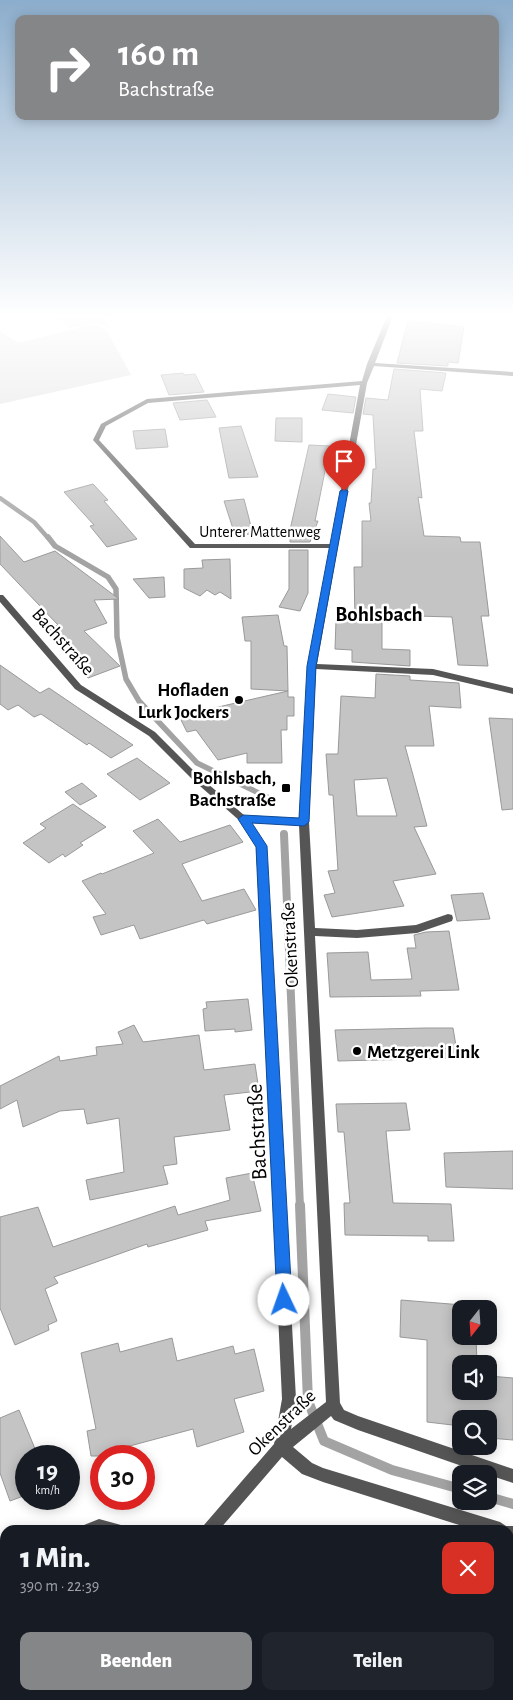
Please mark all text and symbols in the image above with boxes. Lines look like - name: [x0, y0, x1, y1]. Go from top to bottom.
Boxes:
- icon: right: [35, 35, 100, 100]
- text: 160 m: [118, 37, 199, 72]
- text: Bachstraße: [118, 78, 214, 100]
- pin: [323, 440, 365, 491]
- icon: arrive: [330, 447, 358, 475]
- street label: Unterer Mattenweg: [199, 524, 321, 540]
- district label: Bohlsbach: [335, 604, 423, 625]
- street label: Bachstraße: [28, 605, 98, 679]
- place label: Hofladen Lurk Jockers: [138, 681, 229, 722]
- marker: Hofladen Lurk Jockers: [233, 694, 245, 706]
- place label: Bohlsbach, Bachstraße: [189, 769, 276, 810]
- marker: Bohlsbach, Bachstraße: [280, 782, 292, 794]
- street label: Okenstraße: [279, 901, 302, 988]
- place label: Metzgerei Link: [367, 1043, 480, 1062]
- marker: Metzgerei Link: [351, 1045, 363, 1057]
- street label: Bachstraße: [243, 1083, 271, 1181]
- position arrow: [257, 1273, 309, 1325]
- north arrow: [452, 1300, 498, 1345]
- map controls: [452, 1300, 497, 1510]
- button: sound: [452, 1355, 497, 1400]
- street label: Okenstraße: [244, 1386, 320, 1460]
- button: search: [452, 1410, 497, 1455]
- speed limit sign: 30: [90, 1445, 155, 1510]
- text: 19: [37, 1459, 58, 1484]
- button: layers: [452, 1465, 497, 1510]
- text: km/h: [35, 1484, 60, 1496]
- button: close: [442, 1542, 494, 1594]
- text: 1 Min.: [20, 1543, 90, 1573]
- text: 390 m · 22:39: [20, 1578, 99, 1594]
- button: Beenden: [20, 1632, 252, 1690]
- button: Teilen: [262, 1632, 494, 1690]

